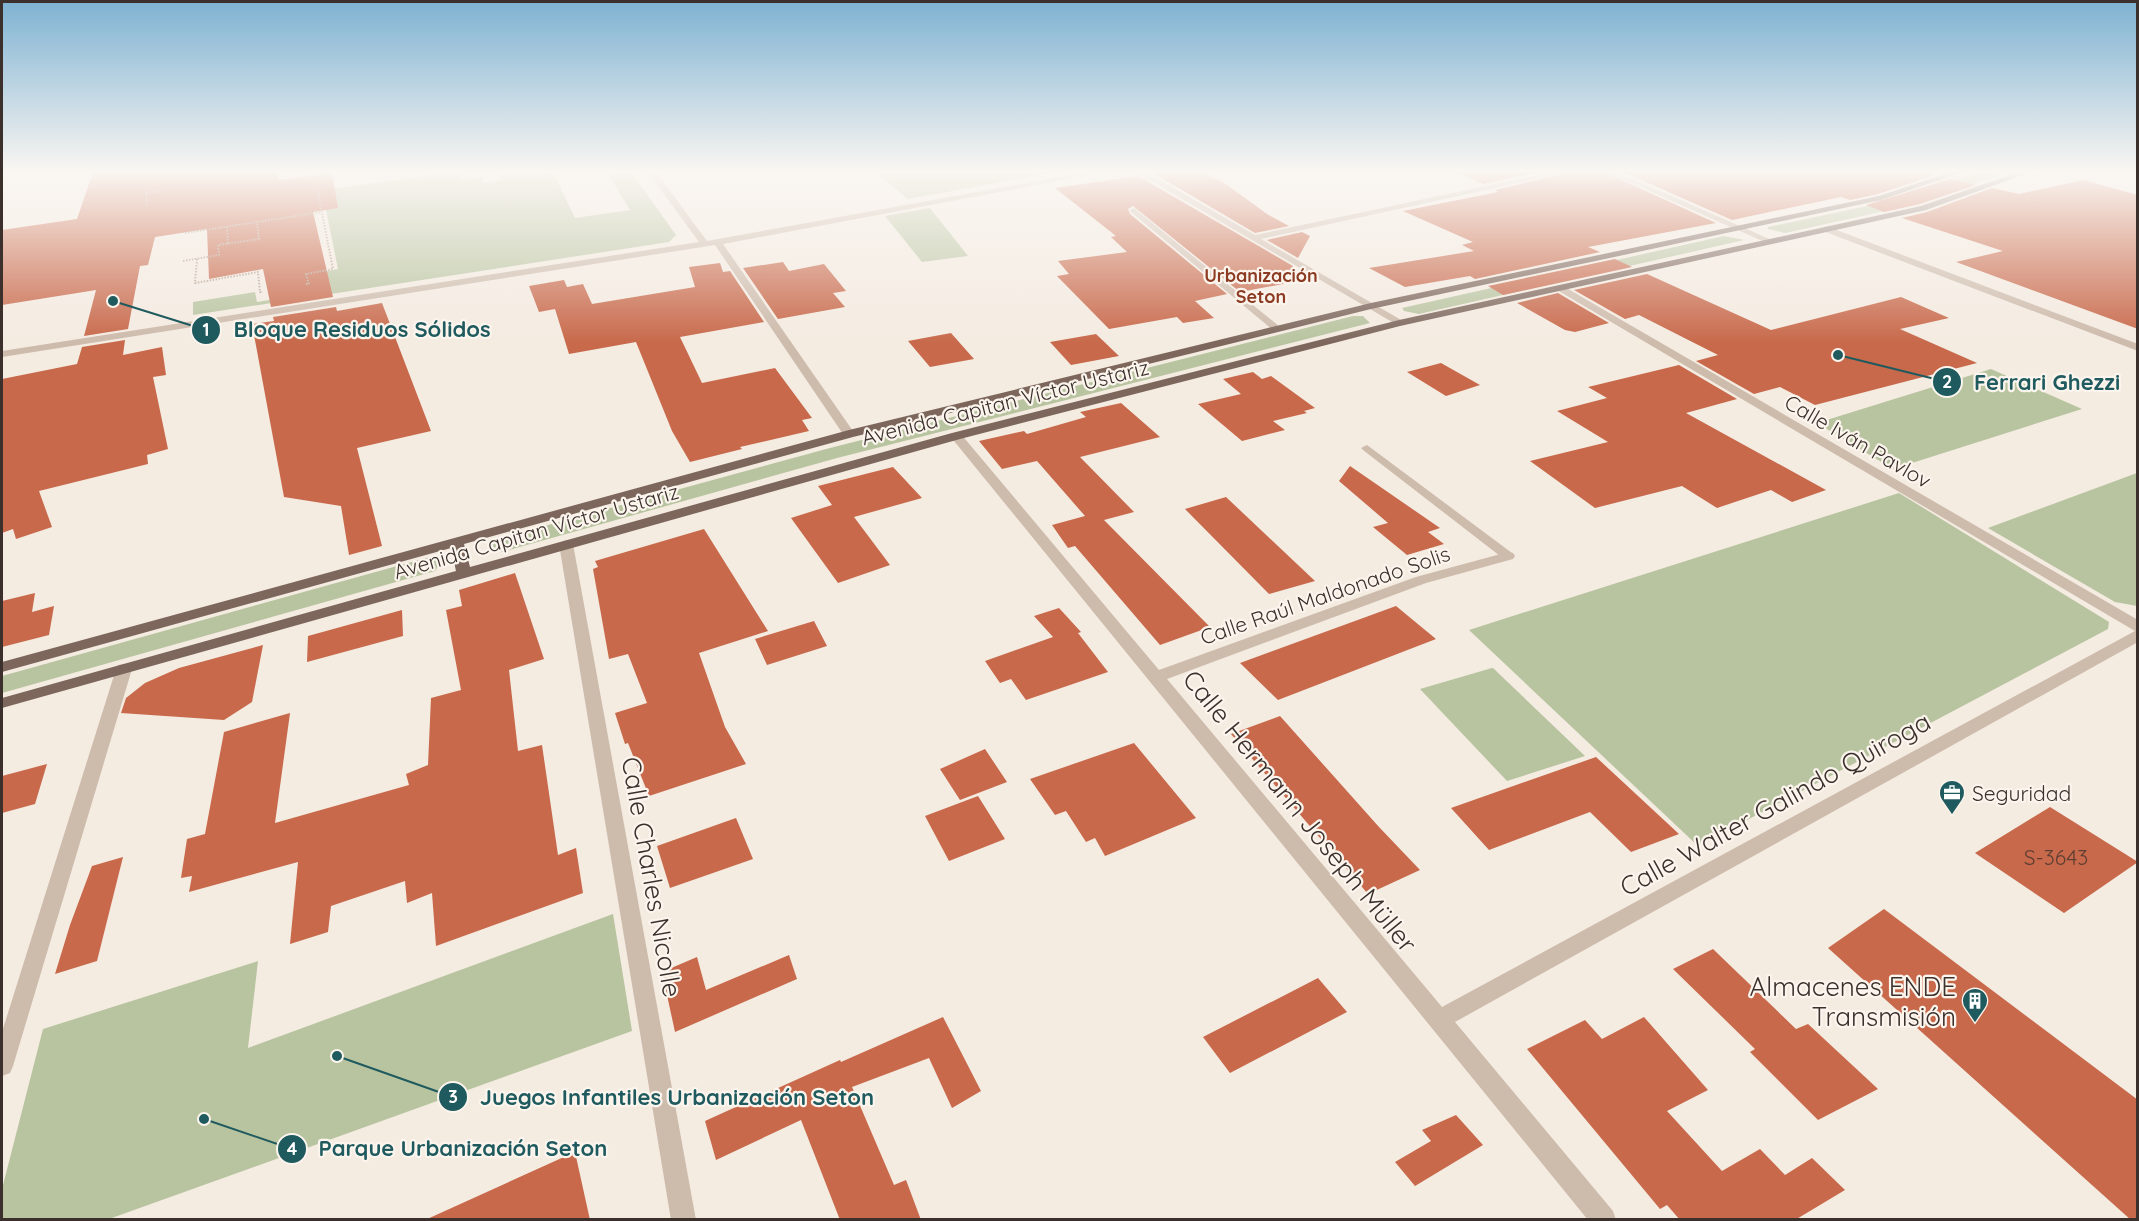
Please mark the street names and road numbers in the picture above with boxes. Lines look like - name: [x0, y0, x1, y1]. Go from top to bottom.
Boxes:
- street label: Avenida Capitan Víctor Ustariz: [859, 354, 1151, 450]
- street label: Calle Iván Pavlov: [1780, 389, 1936, 493]
- street label: Avenida Capitan Víctor Ustariz: [391, 478, 681, 584]
- street label: Calle Raúl Maldonado Solis: [1197, 540, 1453, 650]
- street label: Calle Hermann Joseph Müller: [1176, 663, 1424, 959]
- street label: Calle Walter Galindo Quiroga: [1614, 705, 1936, 903]
- street label: Calle Charles Nicolle: [615, 754, 689, 1000]

